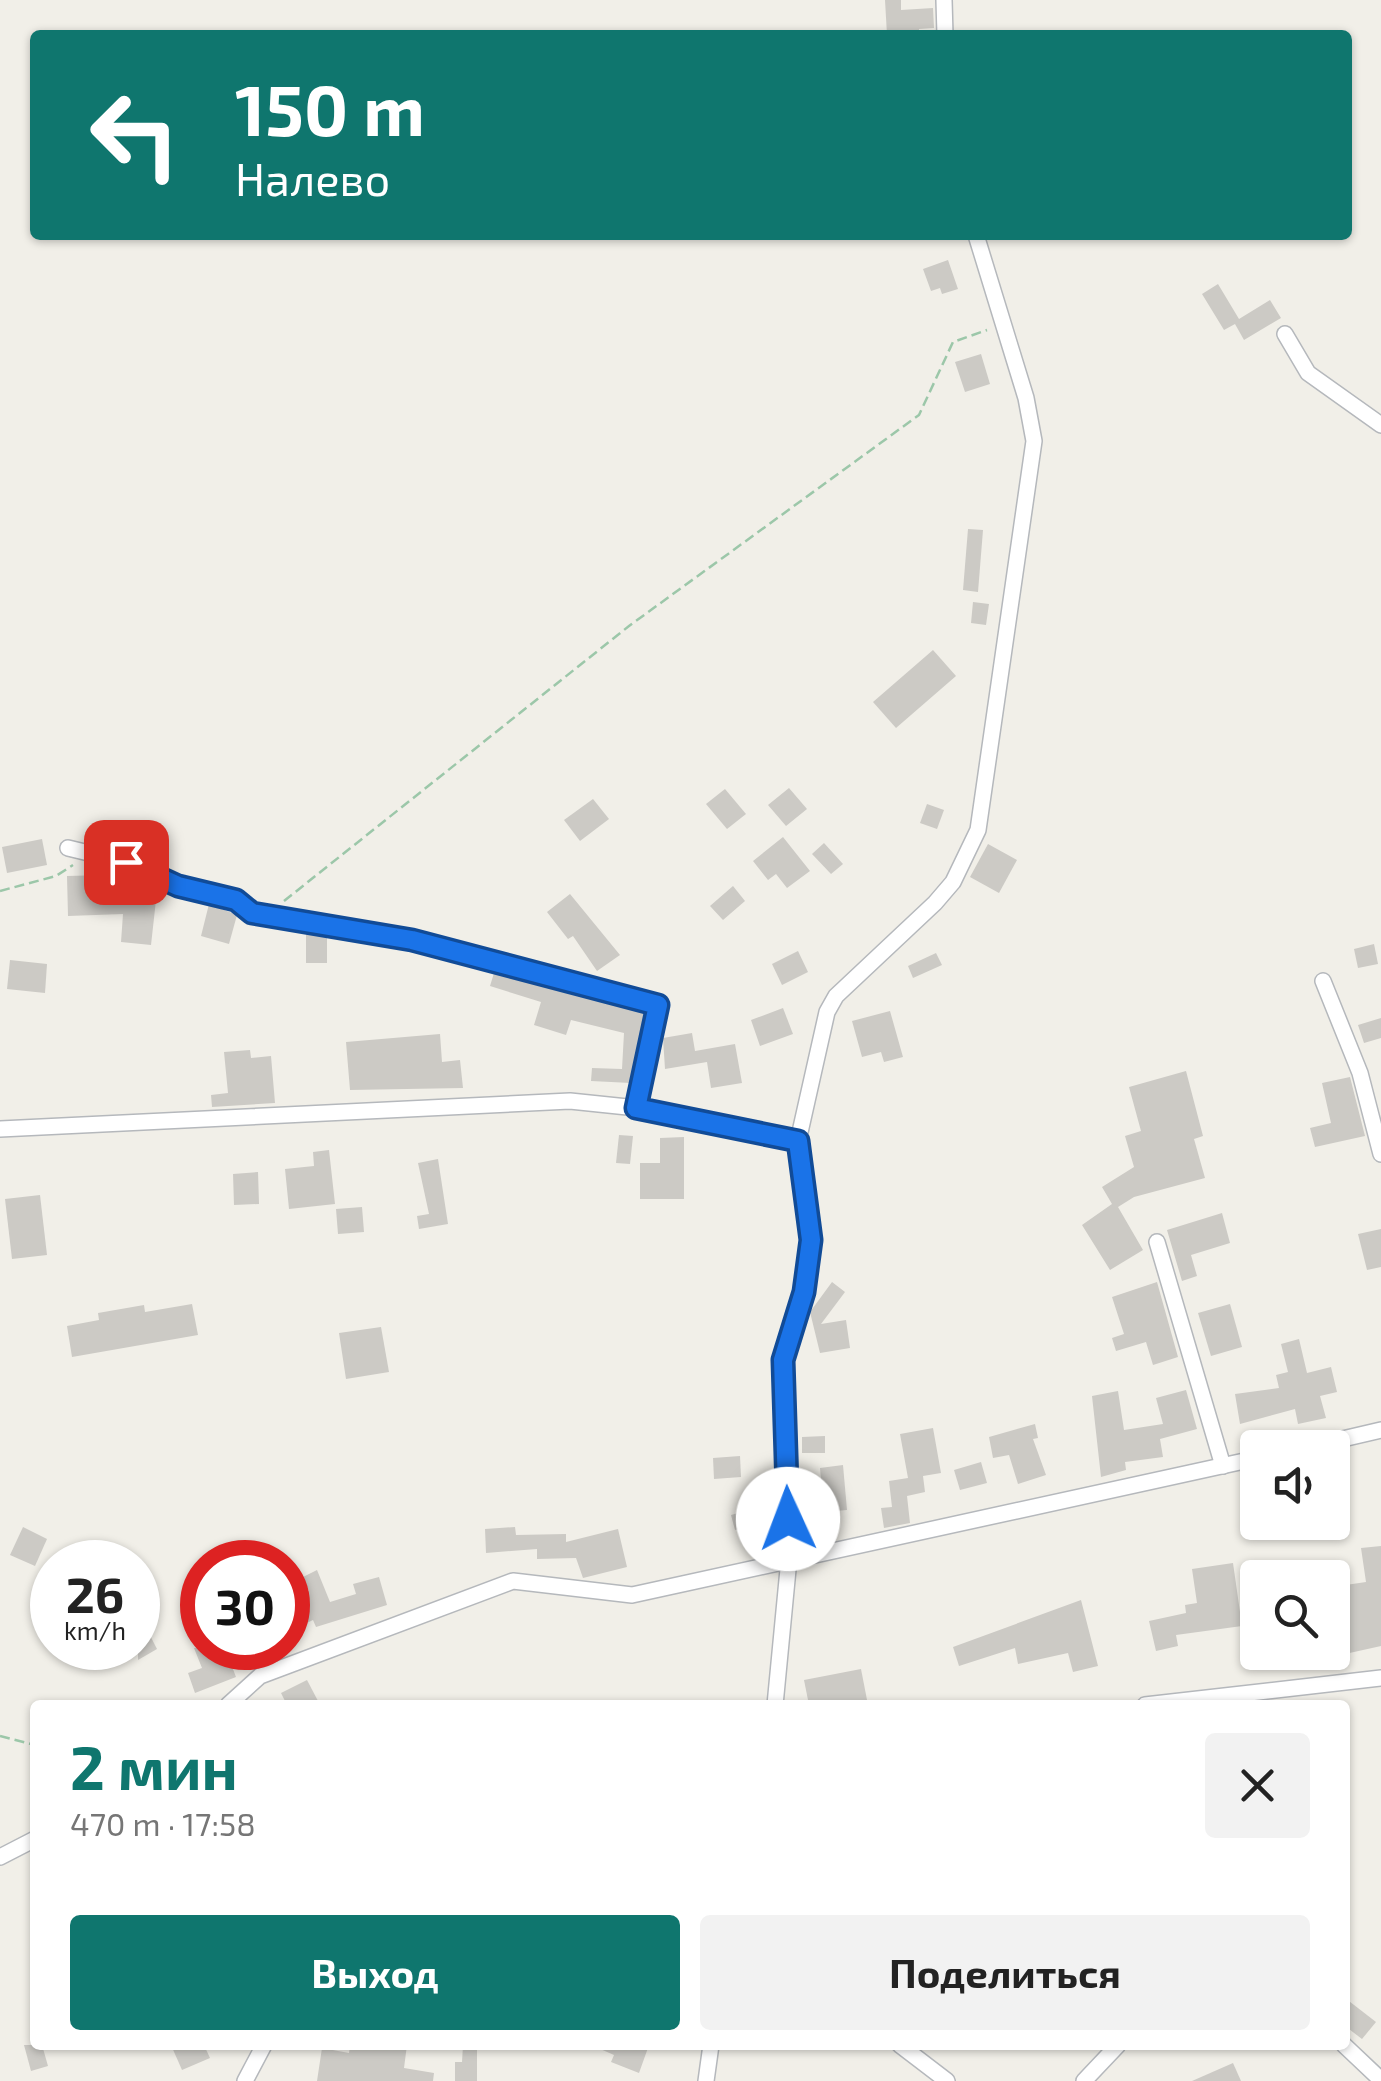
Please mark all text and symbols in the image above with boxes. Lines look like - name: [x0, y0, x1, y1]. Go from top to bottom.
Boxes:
- text: 150 m: [235, 66, 425, 150]
- icon: left: [70, 70, 200, 200]
- text: Налево: [235, 151, 390, 205]
- pin: [84, 820, 169, 905]
- icon: arrive: [99, 835, 154, 890]
- map controls: [1240, 1430, 1350, 1670]
- button: sound: [1240, 1430, 1350, 1540]
- position arrow: [736, 1467, 840, 1571]
- speed limit sign: 30: [180, 1540, 310, 1670]
- button: search: [1240, 1560, 1350, 1670]
- text: 26: [66, 1563, 124, 1623]
- text: km/h: [64, 1615, 126, 1645]
- text: 2 мин: [70, 1730, 238, 1802]
- button: close: [1205, 1733, 1310, 1838]
- text: 470 m · 17:58: [70, 1804, 256, 1842]
- button: Выход: [70, 1915, 680, 2030]
- button: Поделиться: [700, 1915, 1310, 2030]

